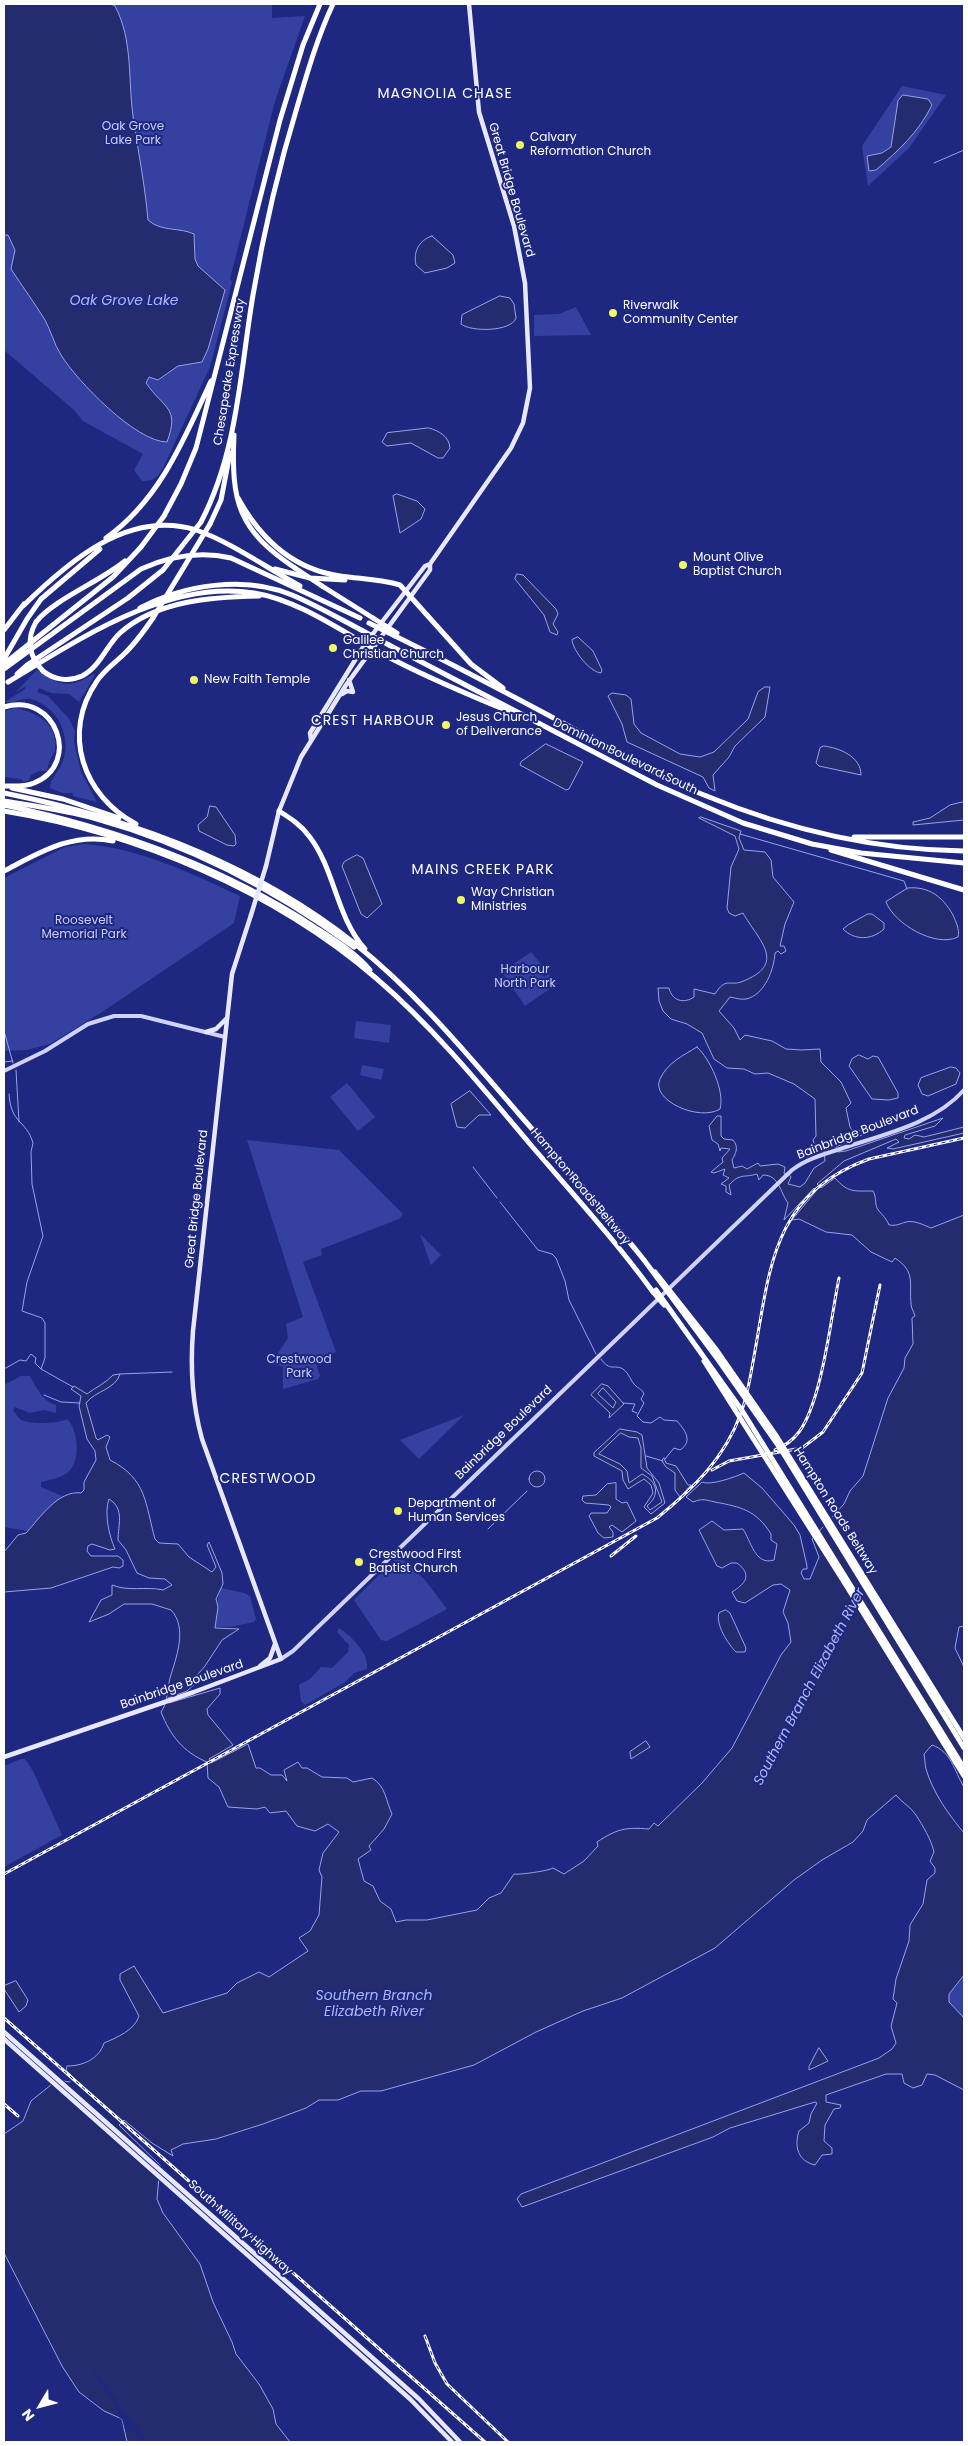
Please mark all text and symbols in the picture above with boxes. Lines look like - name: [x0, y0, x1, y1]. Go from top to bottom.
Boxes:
- district label: MAGNOLIA CHASE: [376, 86, 514, 102]
- park label: Oak Grove Lake Park: [102, 120, 164, 148]
- street label: Great Bridge Boulevard: [485, 121, 537, 259]
- place label: Calvary Reformation Church: [530, 131, 651, 159]
- marker: Calvary Reformation Church: [514, 139, 526, 151]
- water label: Oak Grove Lake: [69, 293, 179, 309]
- street label: Chesapeake Expressway: [211, 298, 249, 446]
- place label: Riverwalk Community Center: [623, 299, 738, 327]
- marker: Riverwalk Community Center: [607, 307, 619, 319]
- place label: Mount Olive Baptist Church: [693, 551, 782, 579]
- marker: Mount Olive Baptist Church: [677, 559, 689, 571]
- place label: Galilee Christian Church: [343, 634, 444, 662]
- marker: Galilee Christian Church: [327, 642, 339, 654]
- place label: New Faith Temple: [204, 673, 310, 687]
- marker: New Faith Temple: [188, 674, 200, 686]
- place label: Jesus Church of Deliverance: [456, 711, 542, 739]
- district label: CREST HARBOUR: [309, 713, 437, 729]
- street label: Dominion Boulevard South: [550, 716, 700, 798]
- marker: Jesus Church of Deliverance: [440, 719, 452, 731]
- district label: MAINS CREEK PARK: [410, 862, 556, 878]
- place label: Way Christian Ministries: [471, 886, 555, 914]
- marker: Way Christian Ministries: [455, 894, 467, 906]
- park label: Roosevelt Memorial Park: [41, 914, 127, 942]
- park label: Harbour North Park: [494, 963, 556, 991]
- street label: Bainbridge Boulevard: [795, 1103, 921, 1163]
- street label: Hampton Roads Beltway: [527, 1126, 633, 1248]
- street label: Great Bridge Boulevard: [183, 1129, 211, 1269]
- park label: Crestwood Park: [266, 1353, 332, 1381]
- street label: Bainbridge Boulevard: [453, 1383, 555, 1483]
- street label: Hampton Roads Beltway: [790, 1445, 880, 1577]
- district label: CRESTWOOD: [218, 1471, 318, 1487]
- place label: Department of Human Services: [408, 1497, 505, 1525]
- marker: Department of Human Services: [392, 1505, 404, 1517]
- place label: Crestwood First Baptist Church: [369, 1548, 461, 1576]
- marker: Crestwood First Baptist Church: [353, 1556, 365, 1568]
- water label: Southern Branch Elizabeth River: [751, 1585, 869, 1789]
- street label: Bainbridge Boulevard: [119, 1657, 245, 1713]
- water label: Southern Branch Elizabeth River: [316, 1988, 432, 2020]
- street label: South Military Highway: [185, 2177, 295, 2279]
- north arrow: [15, 2381, 65, 2431]
- text: N: [17, 2405, 39, 2425]

